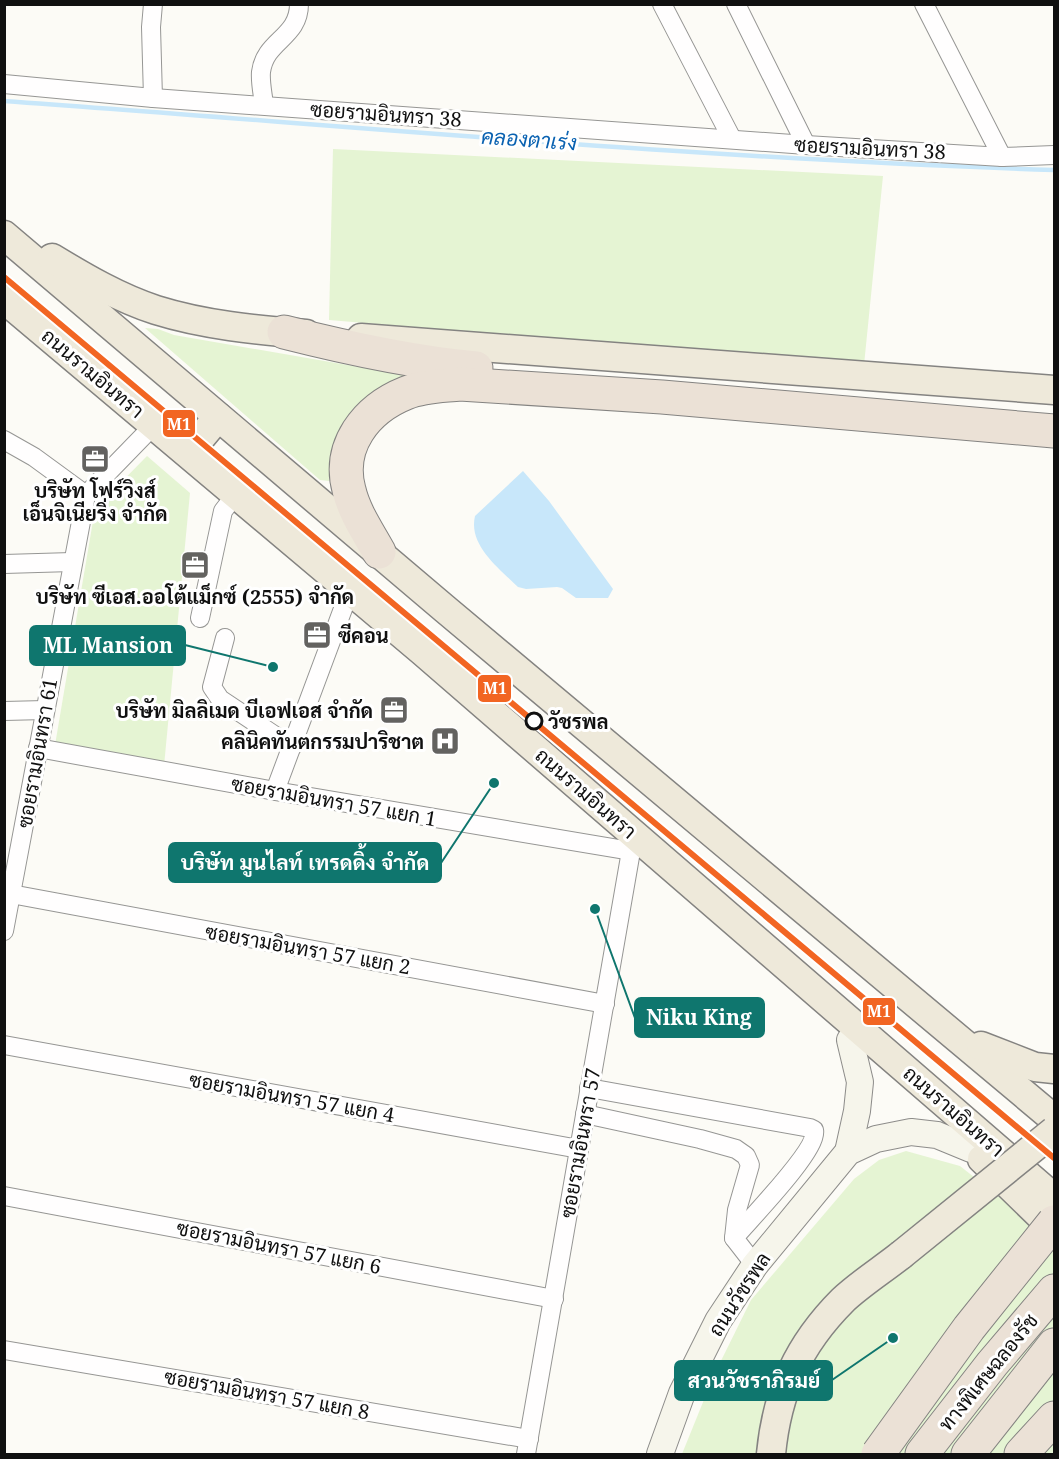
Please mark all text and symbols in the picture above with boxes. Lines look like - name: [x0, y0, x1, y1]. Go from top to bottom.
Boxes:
- street label: ซอยรามอินทรา 38: [309, 95, 463, 133]
- water label: คลองตาเร่ง: [480, 122, 578, 156]
- street label: ซอยรามอินทรา 38: [794, 131, 946, 165]
- street label: ถนนรามอินทรา: [36, 322, 150, 424]
- line badge: M1: [162, 409, 196, 438]
- text: M1: [167, 413, 191, 435]
- office icon: บริษัท โฟร์วิงส์ เอ็นจิเนียริ่ง จำกัด: [79, 443, 111, 475]
- place label: บริษัท โฟร์วิงส์ เอ็นจิเนียริ่ง จำกัด: [23, 477, 167, 527]
- office icon: บริษัท ซีเอส.ออโต้แม็กซ์ (2555) จำกัด: [179, 549, 211, 581]
- place label: บริษัท ซีเอส.ออโต้แม็กซ์ (2555) จำกัด: [36, 583, 354, 610]
- office icon: ซีคอน: [301, 619, 333, 651]
- place label: ซีคอน: [338, 622, 389, 649]
- callout: ML Mansion: [30, 626, 185, 665]
- text: ML Mansion: [43, 631, 173, 659]
- line badge: M1: [477, 674, 512, 703]
- street label: ซอยรามอินทรา 61: [11, 676, 63, 830]
- text: M1: [483, 677, 507, 699]
- office icon: บริษัท มิลลิเมด บีเอฟเอส จำกัด: [378, 694, 410, 726]
- place label: บริษัท มิลลิเมด บีเอฟเอส จำกัด: [116, 697, 373, 724]
- place label: วัชรพล: [548, 708, 608, 735]
- marker: วัชรพล: [525, 712, 543, 730]
- hospital icon: คลินิคทันตกรรมปาริชาต: [429, 725, 461, 757]
- place label: คลินิคทันตกรรมปาริชาต: [221, 728, 424, 755]
- street label: ถนนรามอินทรา: [530, 742, 642, 844]
- street label: ซอยรามอินทรา 57 แยก 1: [229, 770, 439, 832]
- callout: บริษัท มูนไลท์ เทรดดิ้ง จำกัด: [169, 843, 441, 882]
- text: บริษัท มูนไลท์ เทรดดิ้ง จำกัด: [181, 843, 429, 877]
- street label: ซอยรามอินทรา 57 แยก 2: [203, 918, 413, 980]
- line badge: M1: [862, 997, 896, 1026]
- callout: Niku King: [635, 998, 764, 1037]
- text: M1: [867, 1000, 891, 1022]
- text: Niku King: [646, 1003, 752, 1031]
- street label: ถนนรามอินทรา: [898, 1060, 1010, 1162]
- street label: ซอยรามอินทรา 57 แยก 4: [187, 1066, 397, 1128]
- street label: ซอยรามอินทรา 57: [554, 1066, 606, 1220]
- street label: ซอยรามอินทรา 57 แยก 6: [174, 1214, 384, 1280]
- street label: ถนนวัชรพล: [702, 1247, 776, 1341]
- street label: ทางพิเศษฉลองรัช: [932, 1308, 1044, 1436]
- callout: สวนวัชราภิรมย์: [675, 1361, 832, 1400]
- street label: ซอยรามอินทรา 57 แยก 8: [162, 1363, 372, 1425]
- text: สวนวัชราภิรมย์: [688, 1366, 821, 1394]

